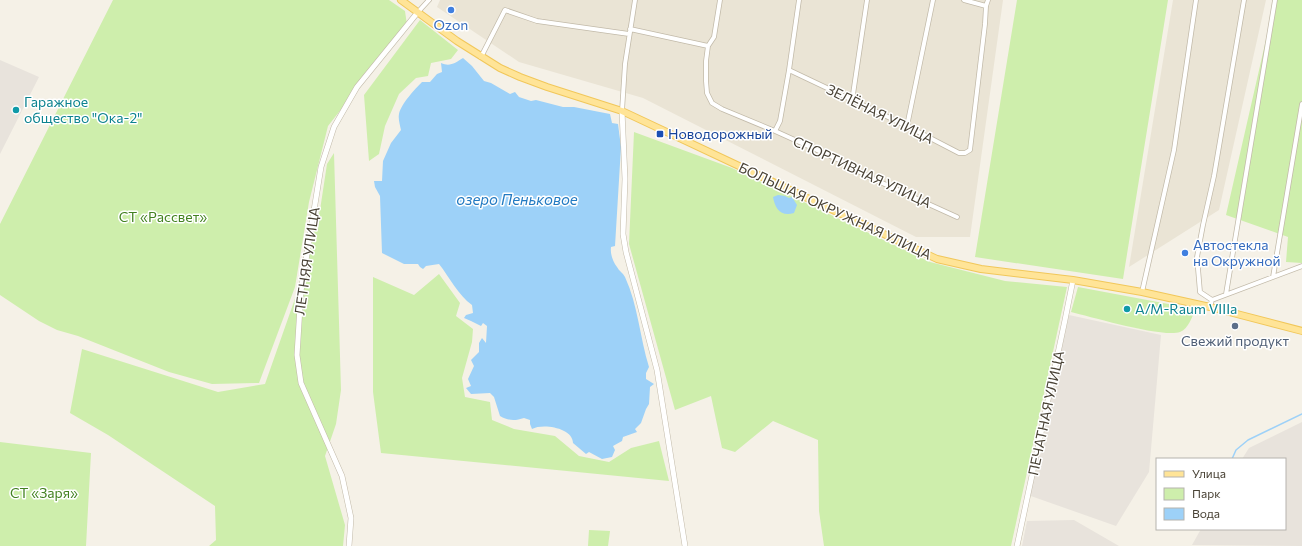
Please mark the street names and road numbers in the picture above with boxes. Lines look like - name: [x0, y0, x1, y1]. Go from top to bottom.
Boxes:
- street label: ЗЕЛЁНАЯ УЛИЦА: [824, 80, 937, 147]
- street label: СПОРТИВНАЯ УЛИЦА: [790, 132, 934, 211]
- street label: БОЛЬШАЯ ОКРУЖНАЯ УЛИЦА: [736, 158, 935, 263]
- street label: ЛЕТНЯЯ УЛИЦА: [290, 205, 323, 316]
- street label: ПЕЧАТНАЯ УЛИЦА: [1024, 348, 1067, 477]

